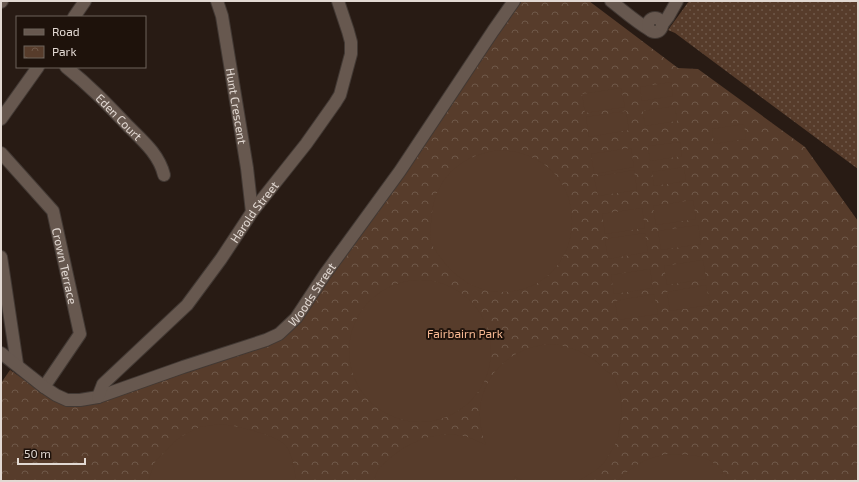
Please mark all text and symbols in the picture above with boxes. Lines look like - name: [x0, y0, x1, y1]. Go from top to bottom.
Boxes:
- legend: [16, 16, 146, 68]
- text: Road: [52, 24, 80, 38]
- text: Park: [52, 44, 77, 58]
- street label: Hunt Crescent: [224, 67, 250, 146]
- street label: Eden Court: [93, 91, 145, 143]
- street label: Harold Street: [227, 178, 281, 245]
- street label: Crown Terrace: [50, 226, 80, 305]
- street label: Woods Street: [285, 259, 338, 329]
- park label: Fairbairn Park: [427, 326, 503, 340]
- scale bar: [18, 440, 85, 466]
- text: 50 m: [24, 446, 51, 460]

